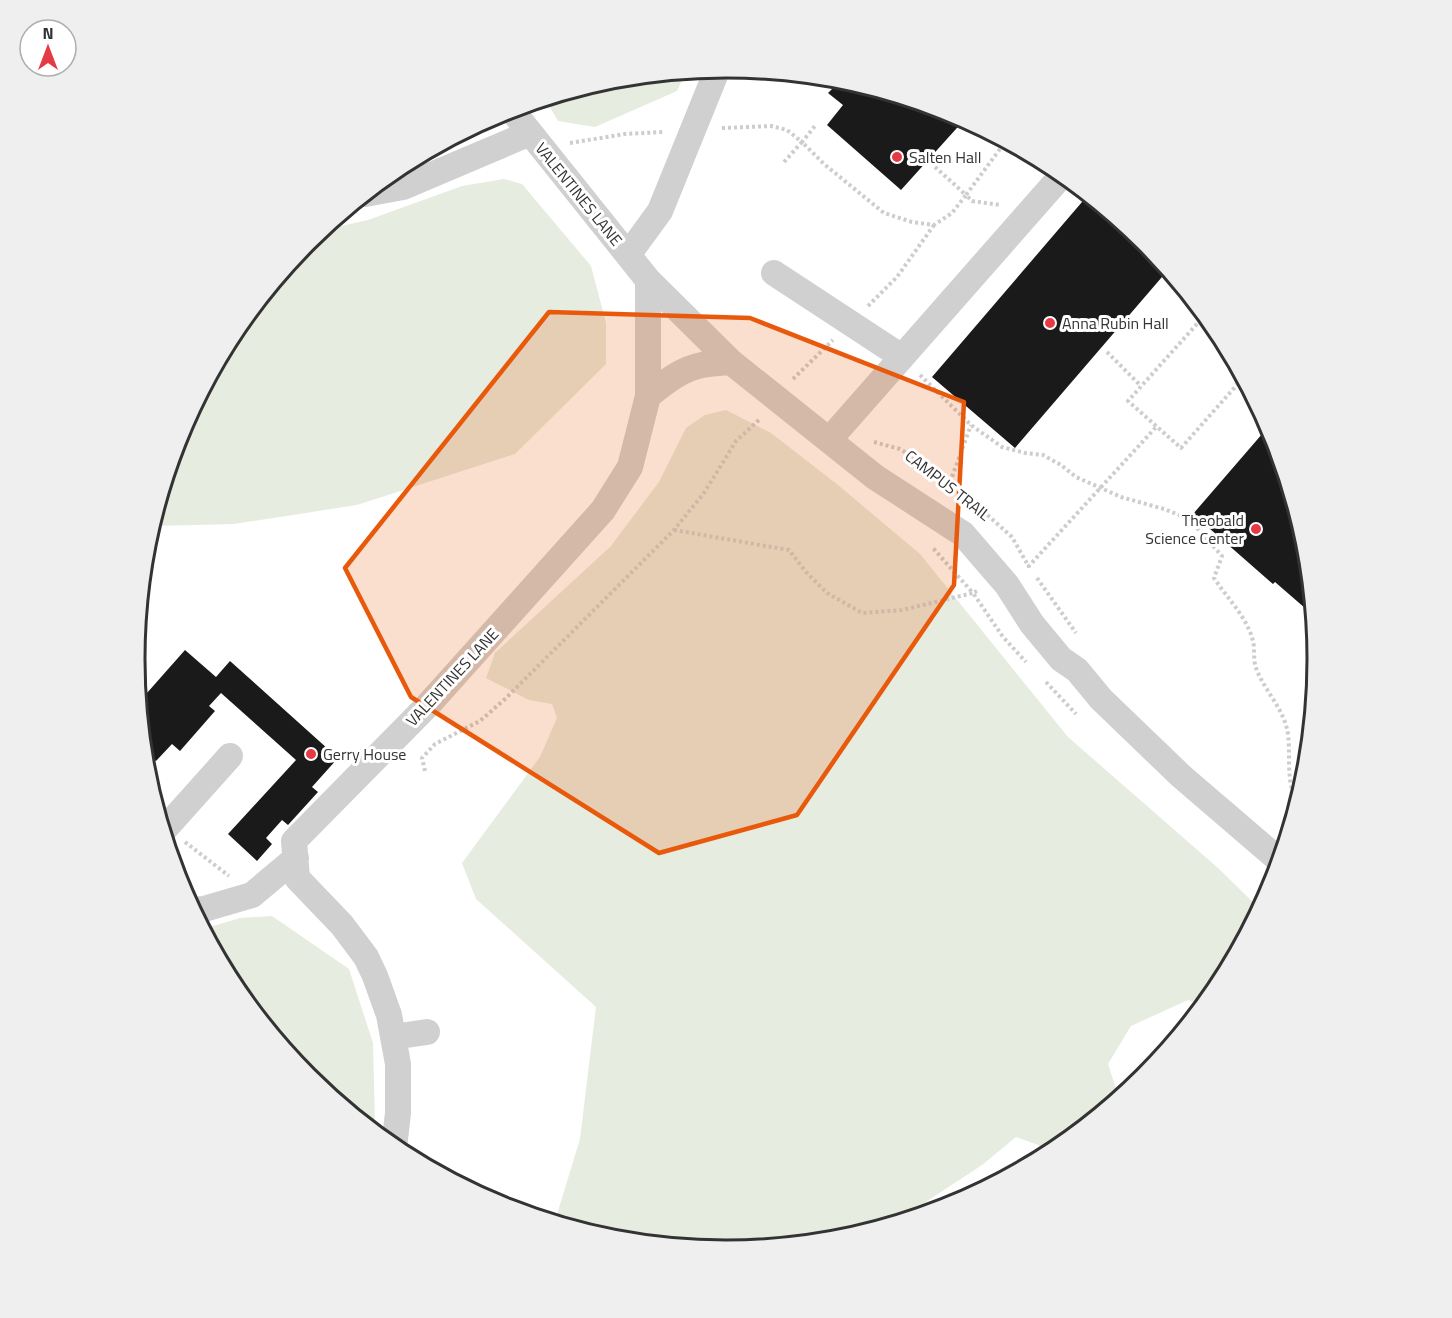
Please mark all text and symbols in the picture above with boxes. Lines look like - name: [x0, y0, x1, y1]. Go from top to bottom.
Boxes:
- north arrow: [18, 18, 78, 78]
- text: N: [42, 21, 54, 45]
- street label: VALENTINES LANE: [530, 137, 628, 251]
- place label: Salten Hall: [909, 145, 981, 169]
- marker: Salten Hall: [890, 150, 904, 164]
- place label: Anna Rubin Hall: [1062, 311, 1169, 335]
- marker: Anna Rubin Hall: [1043, 316, 1057, 330]
- street label: CAMPUS TRAIL: [900, 444, 996, 526]
- place label: Theobald Science Center: [1145, 508, 1244, 550]
- marker: Theobald Science Center: [1249, 522, 1263, 536]
- street label: VALENTINES LANE: [400, 622, 504, 732]
- place label: Gerry House: [323, 742, 406, 766]
- marker: Gerry House: [304, 747, 318, 761]

